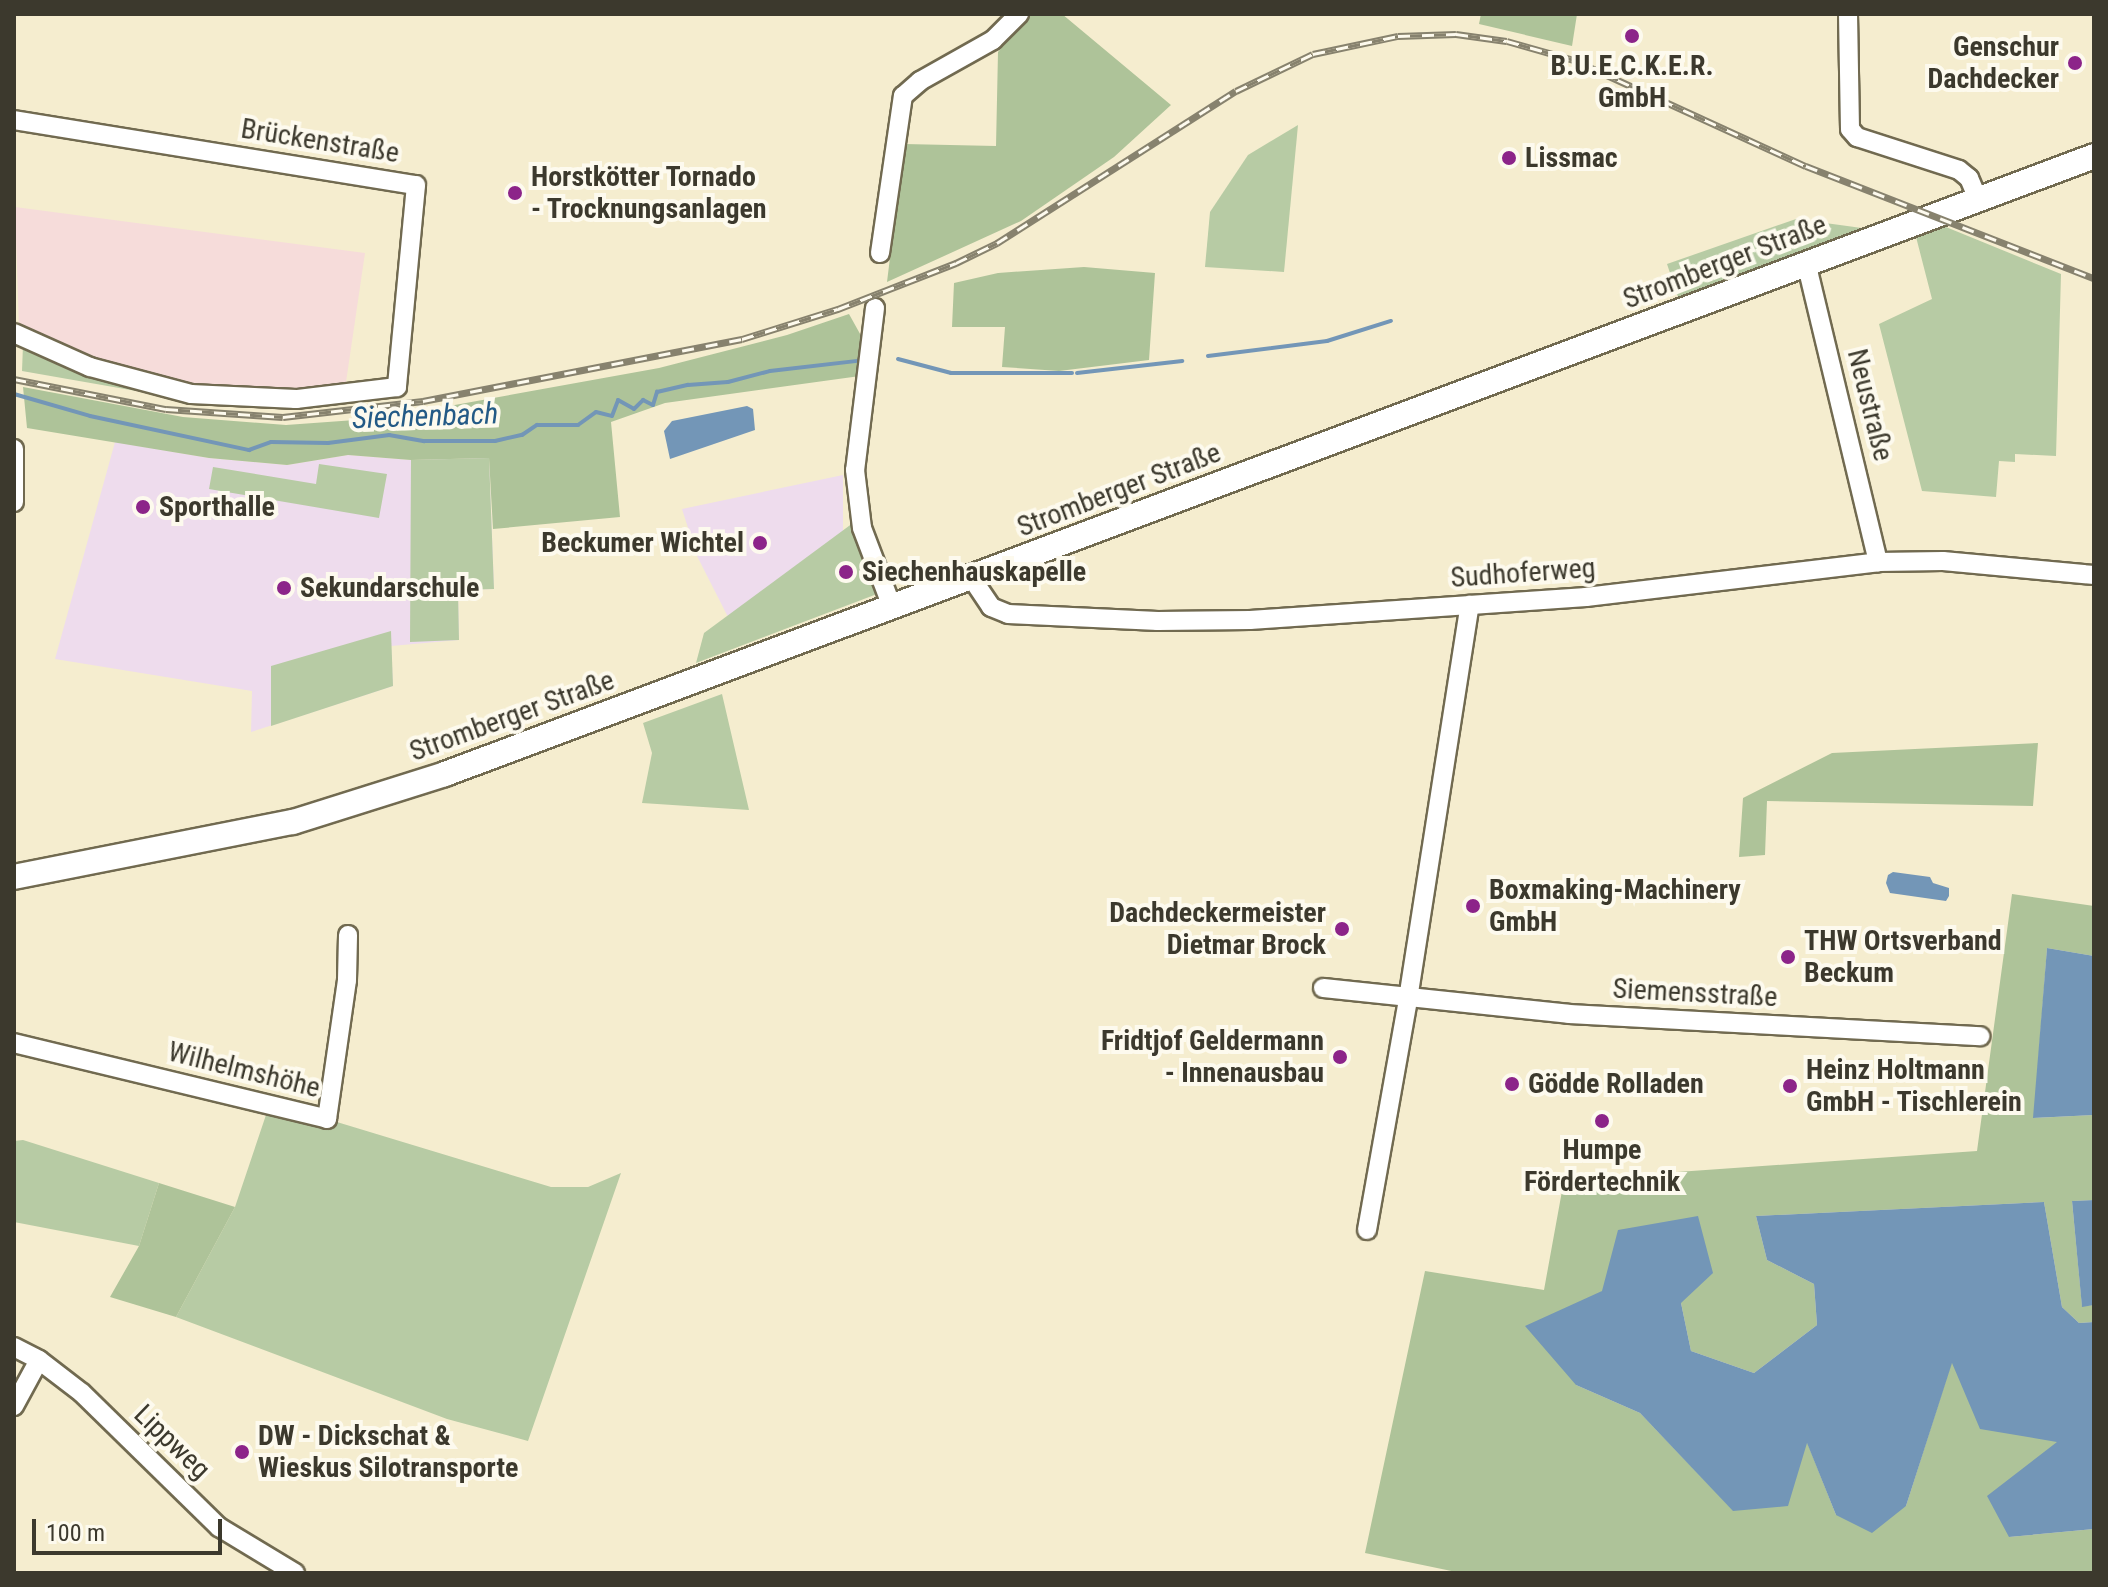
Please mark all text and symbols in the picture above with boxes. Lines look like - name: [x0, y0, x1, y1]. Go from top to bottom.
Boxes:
- marker: B.U.E.C.K.E.R. GmbH: [1623, 27, 1641, 45]
- place label: Genschur Dachdecker: [1927, 30, 2059, 96]
- place label: B.U.E.C.K.E.R. GmbH: [1550, 49, 1714, 115]
- marker: Genschur Dachdecker: [2066, 54, 2084, 72]
- street label: Brückenstraße: [239, 112, 401, 170]
- place label: Lissmac: [1525, 141, 1618, 175]
- marker: Lissmac: [1500, 149, 1518, 167]
- place label: Horstkötter Tornado - Trocknungsanlagen: [531, 160, 767, 226]
- marker: Horstkötter Tornado - Trocknungsanlagen: [506, 184, 524, 202]
- street label: Stromberger Straße: [1619, 208, 1831, 316]
- street label: Neustraße: [1840, 346, 1900, 464]
- water label: Siechenbach: [351, 395, 499, 437]
- street label: Stromberger Straße: [1013, 436, 1225, 544]
- place label: Sporthalle: [159, 490, 275, 524]
- marker: Sporthalle: [134, 498, 152, 516]
- place label: Beckumer Wichtel: [541, 526, 744, 560]
- marker: Beckumer Wichtel: [751, 534, 769, 552]
- street label: Sudhoferweg: [1449, 551, 1597, 595]
- place label: Siechenhauskapelle: [862, 555, 1086, 589]
- marker: Siechenhauskapelle: [837, 563, 855, 581]
- place label: Sekundarschule: [300, 571, 479, 605]
- marker: Sekundarschule: [275, 579, 293, 597]
- street label: Stromberger Straße: [405, 663, 619, 769]
- place label: Boxmaking-Machinery GmbH: [1489, 873, 1741, 939]
- place label: Dachdeckermeister Dietmar Brock: [1109, 896, 1326, 962]
- marker: Boxmaking-Machinery GmbH: [1464, 897, 1482, 915]
- marker: Dachdeckermeister Dietmar Brock: [1333, 920, 1351, 938]
- place label: THW Ortsverband Beckum: [1804, 924, 2002, 990]
- marker: THW Ortsverband Beckum: [1779, 948, 1797, 966]
- street label: Siemensstraße: [1612, 972, 1778, 1014]
- place label: Fridtjof Geldermann - Innenausbau: [1101, 1024, 1324, 1090]
- street label: Wilhelmshöhe: [165, 1035, 323, 1105]
- marker: Fridtjof Geldermann - Innenausbau: [1331, 1048, 1349, 1066]
- place label: Heinz Holtmann GmbH - Tischlerein: [1806, 1053, 2023, 1119]
- place label: Gödde Rolladen: [1528, 1067, 1704, 1101]
- marker: Gödde Rolladen: [1503, 1075, 1521, 1093]
- marker: Heinz Holtmann GmbH - Tischlerein: [1781, 1077, 1799, 1095]
- marker: Humpe Fördertechnik: [1593, 1112, 1611, 1130]
- place label: Humpe Fördertechnik: [1524, 1133, 1680, 1199]
- street label: Lippweg: [127, 1398, 217, 1486]
- place label: DW - Dickschat & Wieskus Silotransporte: [258, 1419, 518, 1485]
- marker: DW - Dickschat & Wieskus Silotransporte: [233, 1443, 251, 1461]
- scale bar: [36, 1503, 226, 1553]
- text: 100 m: [46, 1519, 105, 1547]

